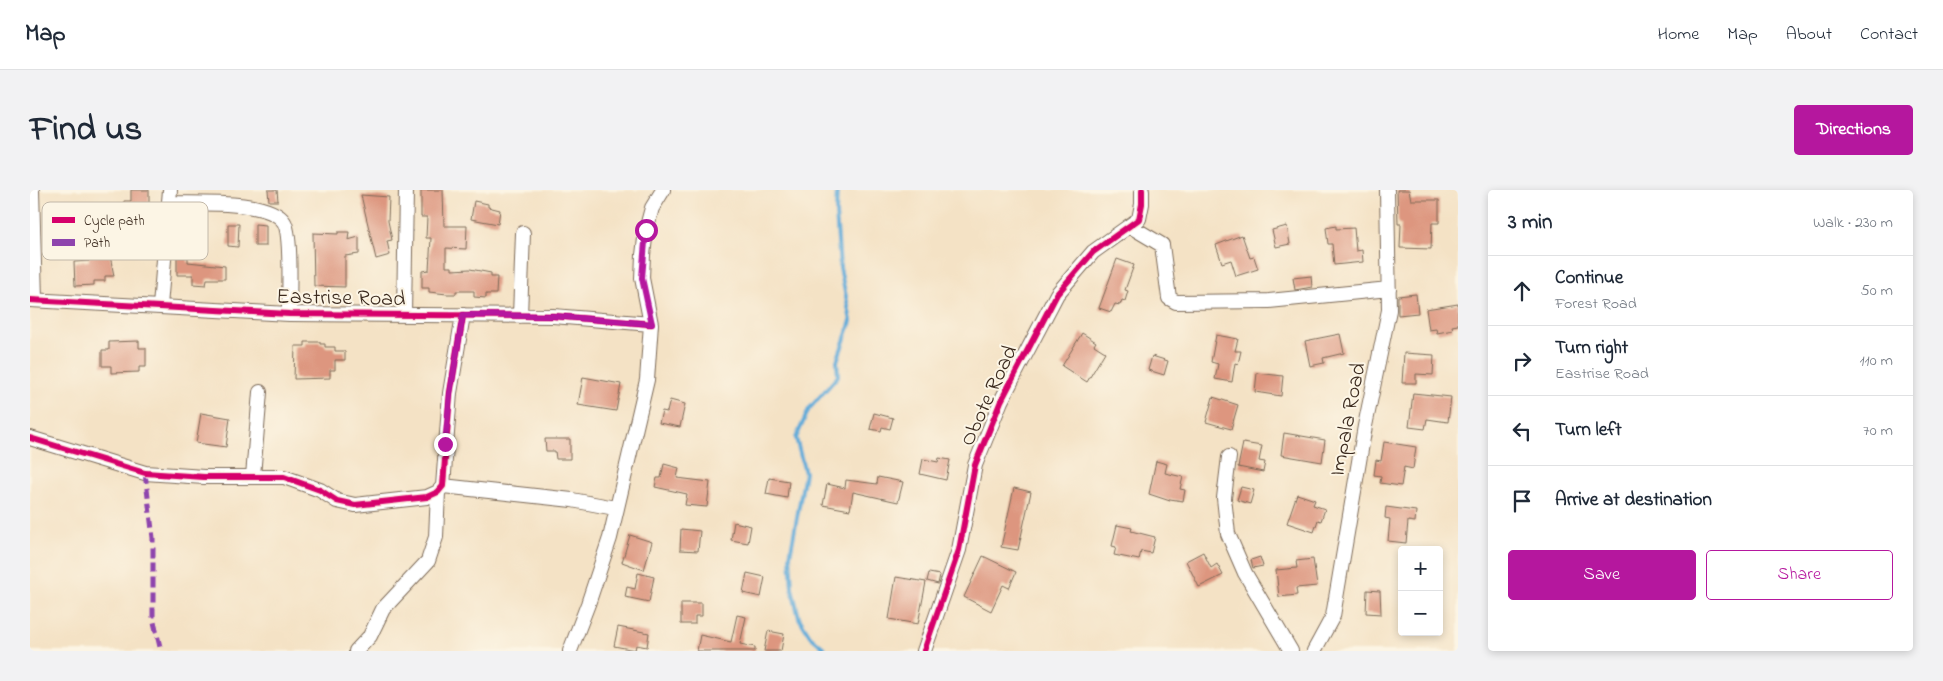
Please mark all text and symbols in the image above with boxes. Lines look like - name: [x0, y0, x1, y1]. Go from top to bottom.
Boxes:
- text: Map: [25, 17, 66, 52]
- text: Home: [1658, 22, 1699, 48]
- text: Map: [1727, 22, 1758, 48]
- text: About: [1786, 22, 1832, 48]
- text: Contact: [1860, 22, 1918, 48]
- text: Find us: [30, 105, 142, 156]
- button: Directions: [1794, 105, 1913, 155]
- legend: [42, 202, 208, 260]
- text: 3 min: [1508, 208, 1552, 238]
- text: Cycle path: [84, 211, 145, 233]
- text: Walk · 230 m: [1813, 211, 1893, 235]
- route start: [635, 219, 658, 242]
- text: Path: [84, 233, 110, 254]
- text: Continue: [1555, 265, 1623, 292]
- icon: ahead: [1508, 277, 1536, 305]
- text: 50 m: [1861, 279, 1893, 303]
- street label: Eastrise Road: [276, 282, 406, 316]
- text: Forest Road: [1555, 292, 1637, 316]
- text: Turn right: [1555, 335, 1628, 362]
- street label: Obote Road: [952, 341, 1027, 452]
- icon: right: [1508, 347, 1536, 375]
- text: 110 m: [1859, 349, 1893, 373]
- street label: Impala Road: [1322, 360, 1376, 479]
- text: Eastrise Road: [1555, 362, 1649, 386]
- icon: left: [1508, 417, 1536, 445]
- text: Turn left: [1555, 417, 1622, 444]
- text: 70 m: [1863, 419, 1893, 443]
- route end: [434, 433, 457, 456]
- icon: arrive: [1508, 487, 1536, 515]
- text: Arrive at destination: [1555, 487, 1712, 514]
- map controls: [1398, 546, 1443, 636]
- button: +: [1398, 546, 1443, 591]
- button: Save: [1508, 550, 1696, 600]
- button: Share: [1706, 550, 1893, 600]
- button: −: [1398, 591, 1443, 636]

